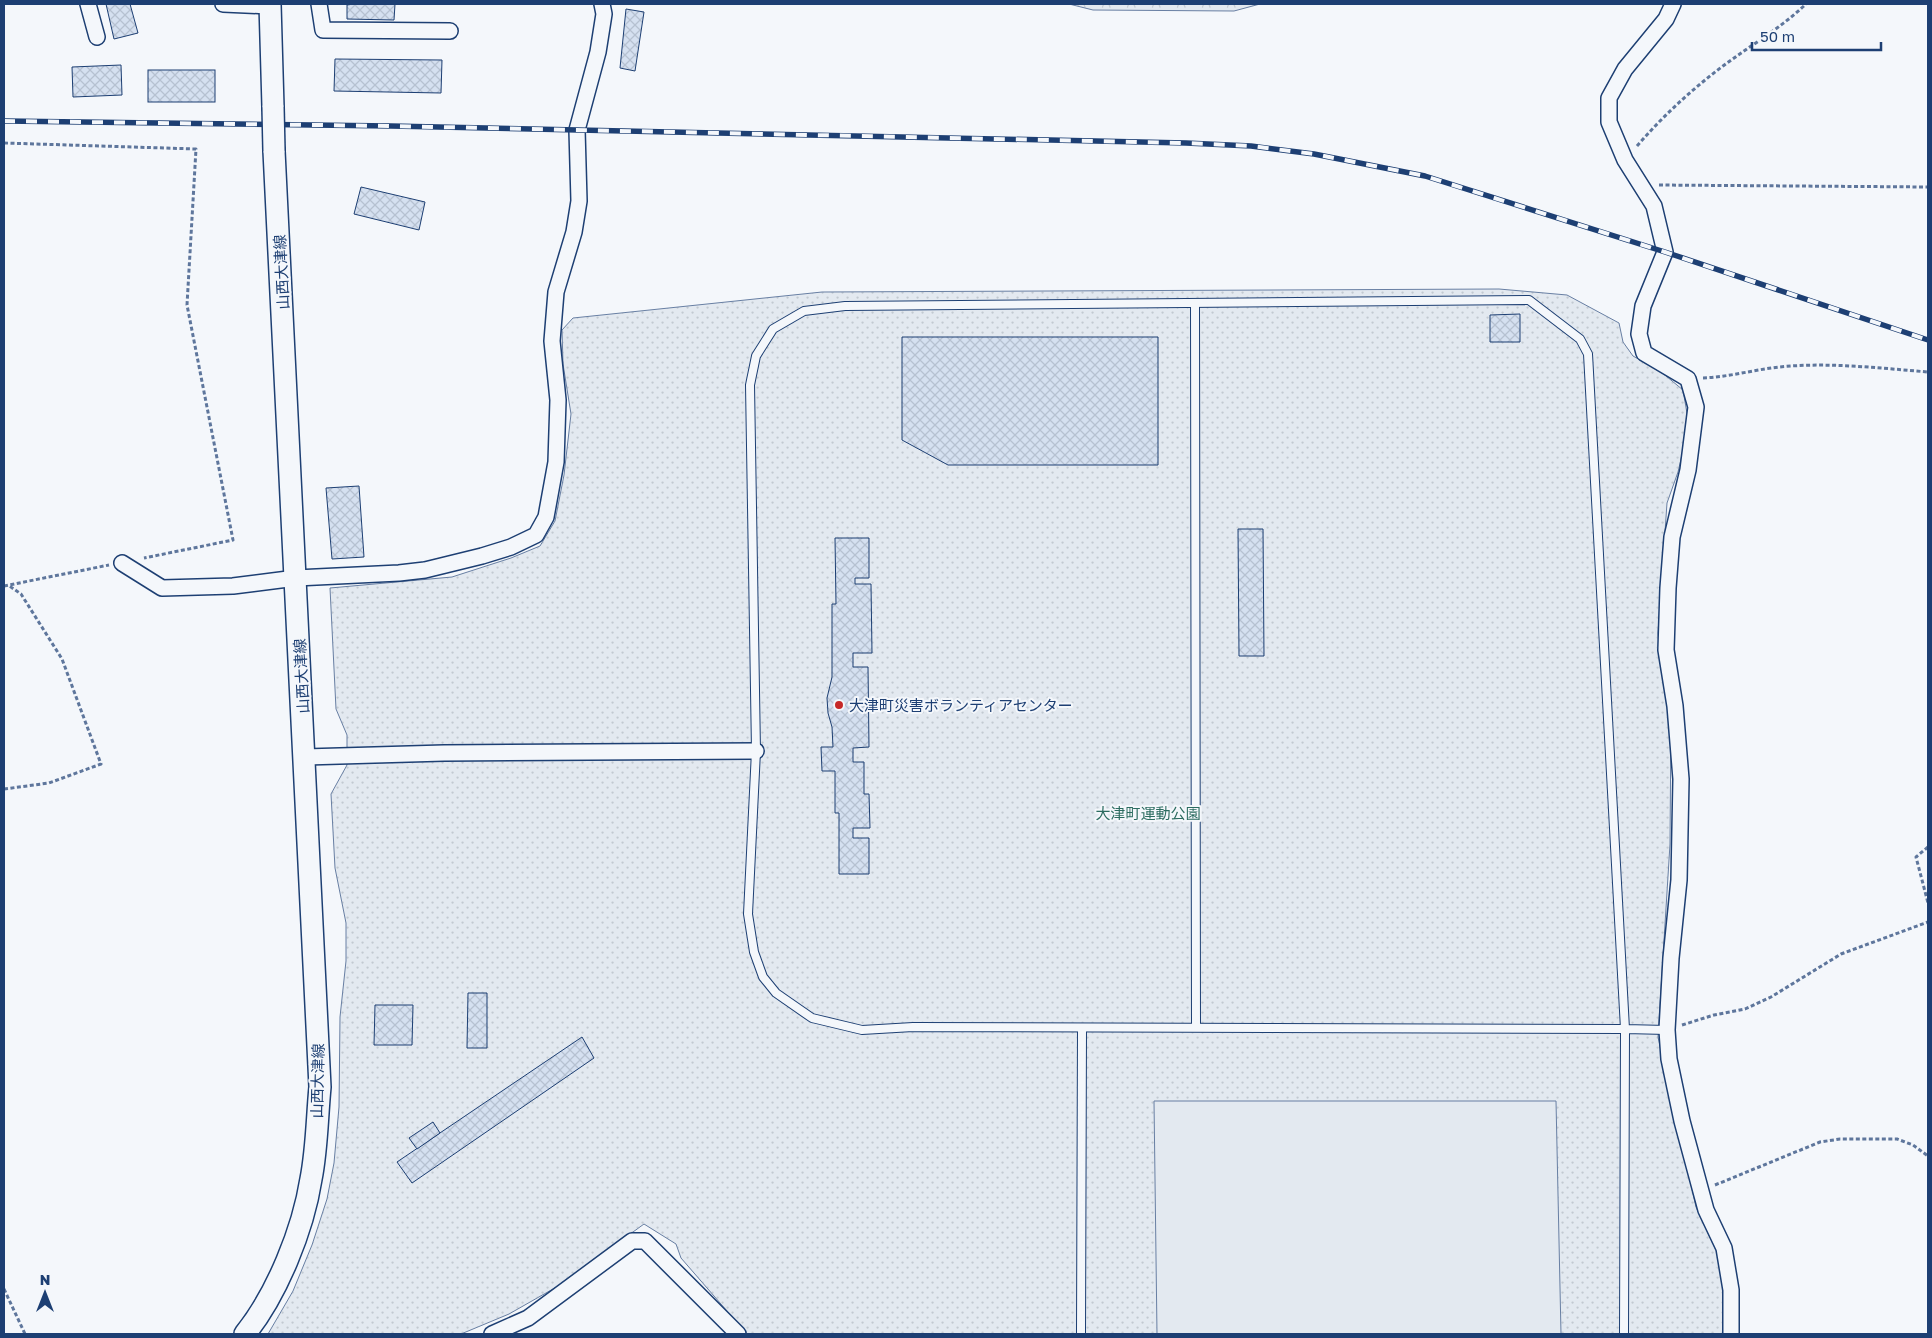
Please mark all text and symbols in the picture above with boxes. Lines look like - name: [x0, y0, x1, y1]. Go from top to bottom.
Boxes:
- scale bar: [1752, 20, 1881, 52]
- text: 50 m: [1760, 27, 1795, 45]
- street label: 山西大津線: [270, 234, 292, 310]
- street label: 山西大津線: [290, 638, 312, 714]
- place label: 大津町災害ボランティアセンター: [849, 696, 1073, 714]
- marker: 大津町災害ボランティアセンター: [833, 699, 845, 711]
- park label: 大津町運動公園: [1095, 804, 1201, 822]
- street label: 山西大津線: [307, 1043, 327, 1119]
- north arrow: [20, 1268, 70, 1318]
- text: N: [40, 1271, 50, 1288]

